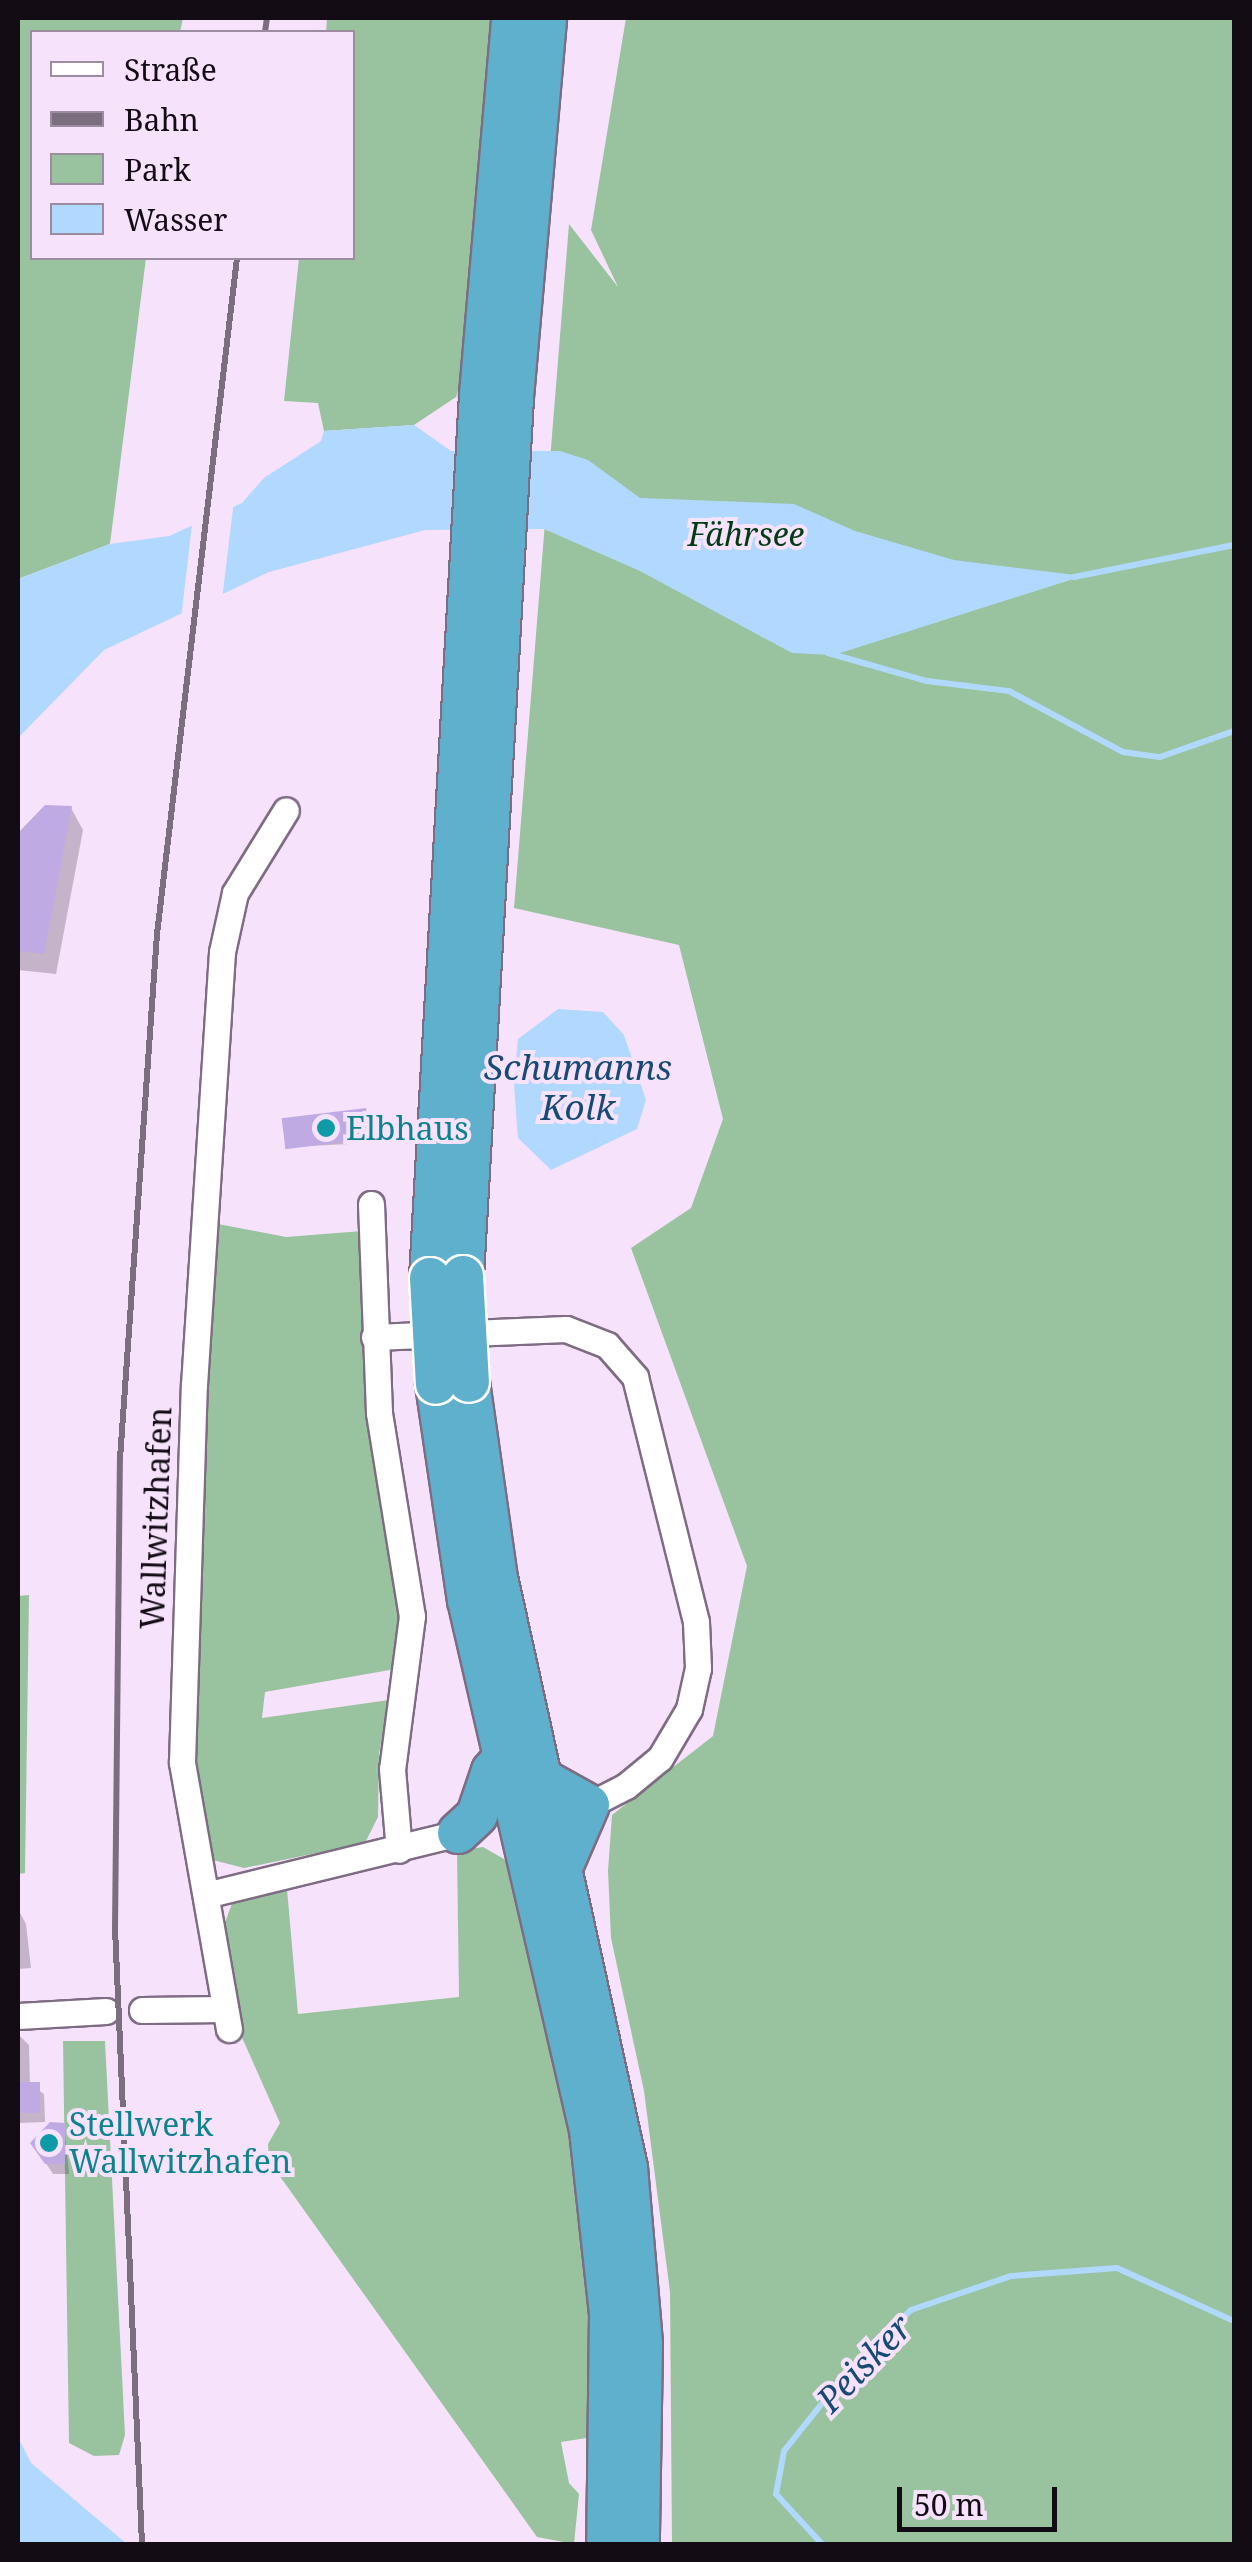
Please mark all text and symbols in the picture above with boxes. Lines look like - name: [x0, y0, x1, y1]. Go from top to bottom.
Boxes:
- legend: [30, 30, 355, 260]
- text: Straße: [124, 49, 217, 90]
- text: Bahn: [124, 99, 199, 140]
- text: Park: [124, 149, 191, 190]
- text: Wasser: [124, 199, 227, 240]
- park label: Fährsee: [688, 515, 804, 553]
- water label: Schumanns Kolk: [484, 1046, 672, 1128]
- place label: Elbhaus: [346, 1109, 469, 1147]
- marker: Elbhaus: [315, 1117, 337, 1139]
- street label: Wallwitzhafen: [133, 1406, 179, 1630]
- place label: Stellwerk Wallwitzhafen: [69, 2106, 291, 2181]
- marker: Stellwerk Wallwitzhafen: [38, 2132, 60, 2154]
- water label: Peisker: [808, 2306, 920, 2420]
- scale bar: [902, 2467, 1062, 2529]
- text: 50 m: [914, 2484, 984, 2525]

